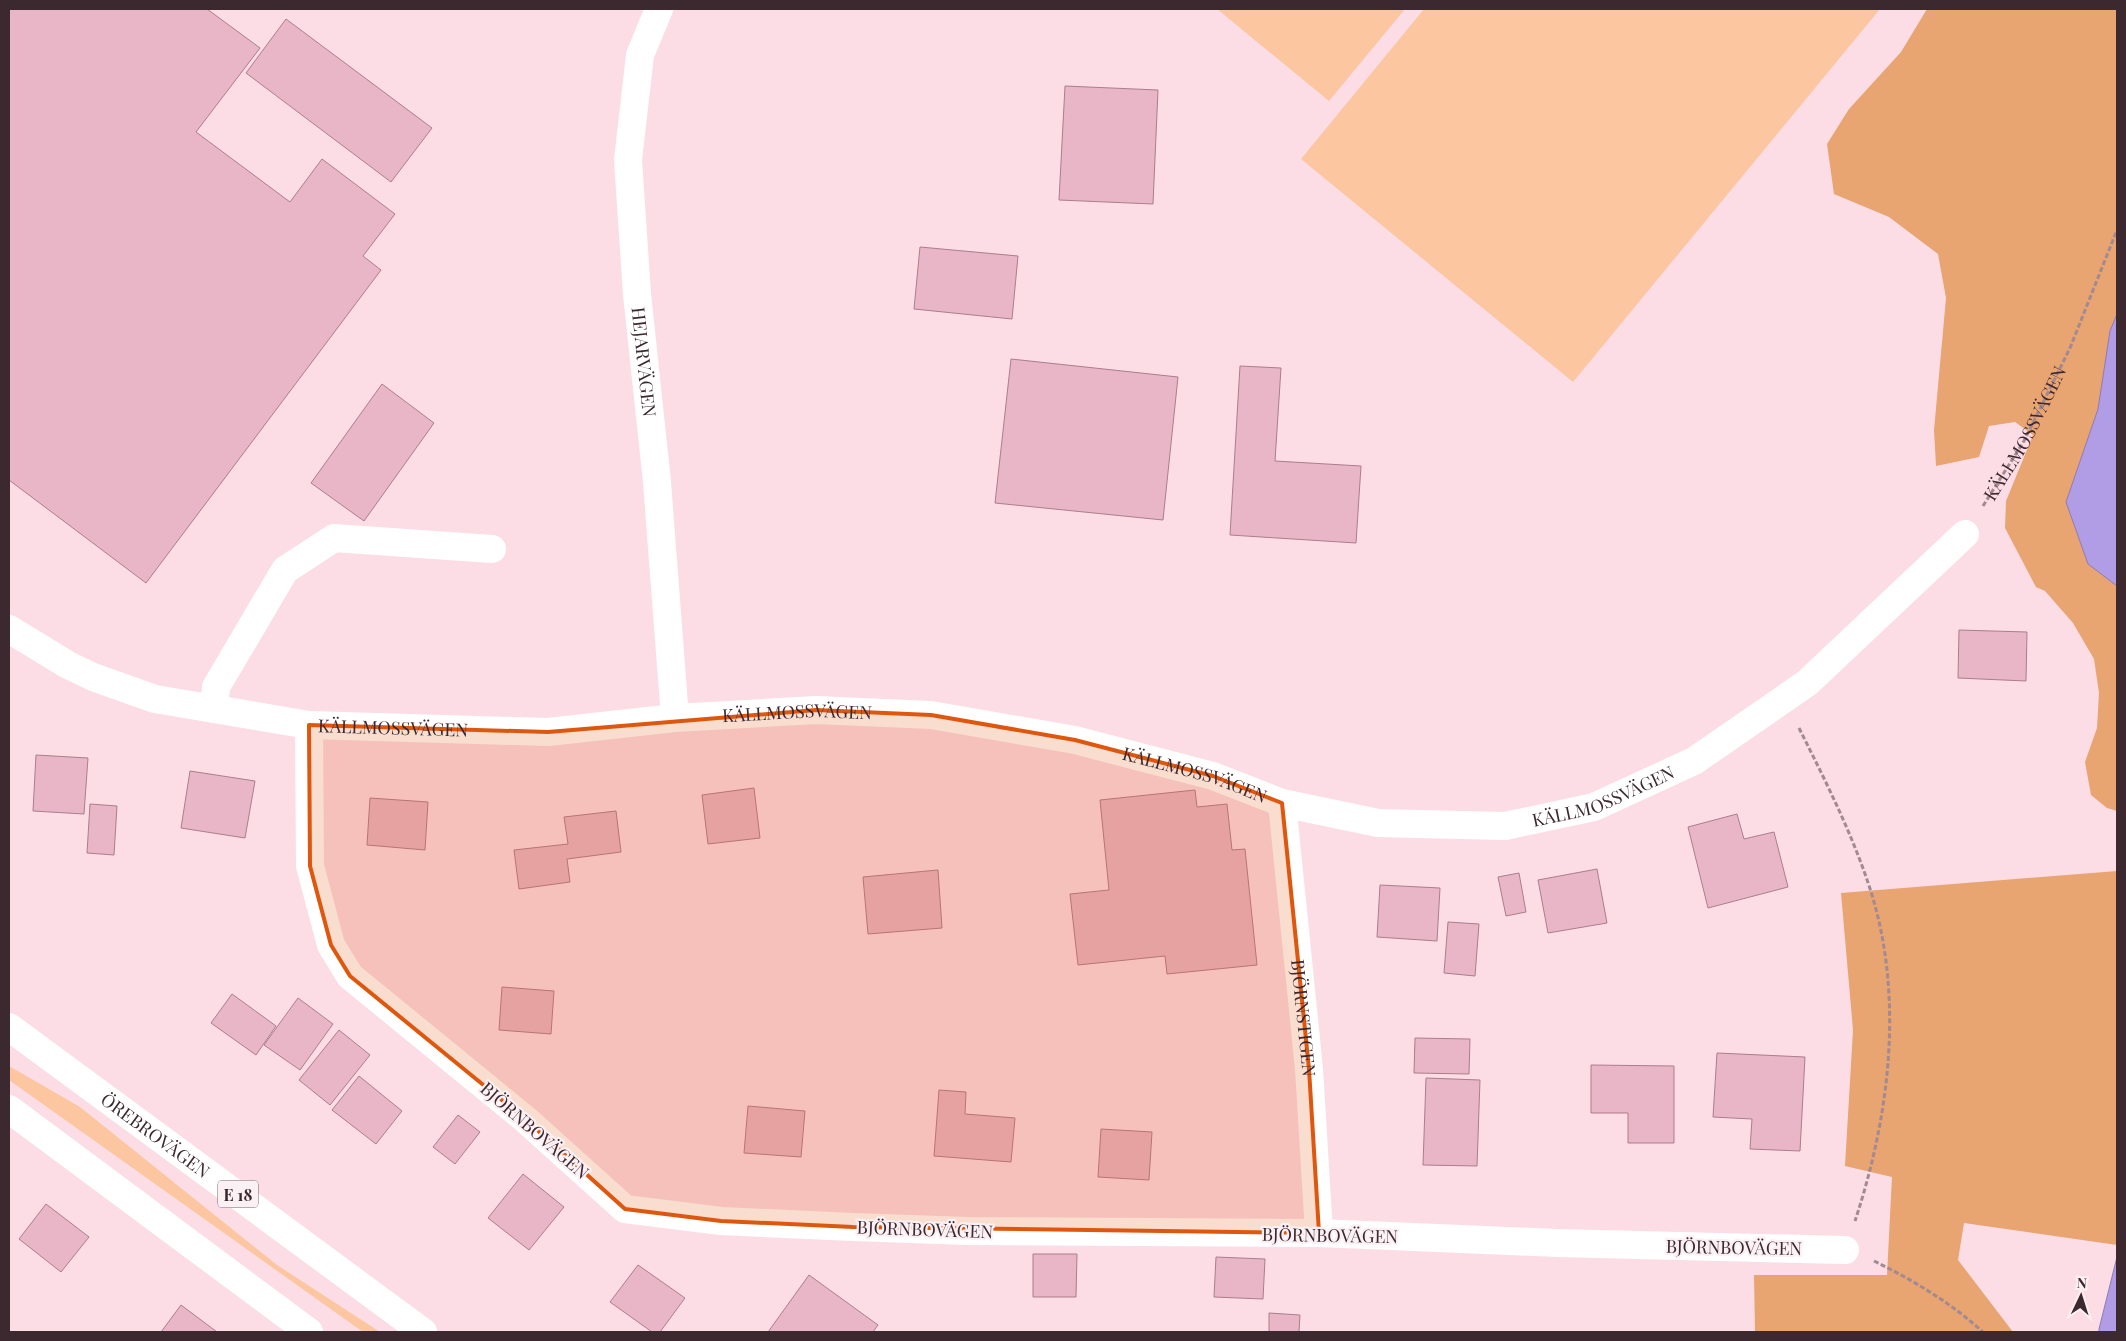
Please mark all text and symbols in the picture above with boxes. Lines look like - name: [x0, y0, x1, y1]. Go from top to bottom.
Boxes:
- street label: HEJARVÄGEN: [626, 306, 662, 418]
- street label: KÄLLMOSSVÄGEN: [1978, 362, 2071, 505]
- street label: KÄLLMOSSVÄGEN: [721, 698, 873, 727]
- street label: KÄLLMOSSVÄGEN: [318, 713, 469, 742]
- street label: KÄLLMOSSVÄGEN: [1120, 741, 1271, 808]
- street label: KÄLLMOSSVÄGEN: [1530, 760, 1678, 832]
- street label: BJÖRNSTIGEN: [1286, 958, 1321, 1077]
- street label: BJÖRNBOVÄGEN: [476, 1076, 595, 1184]
- street label: ÖREBROVÄGEN: [96, 1087, 215, 1183]
- road number: E 18: [218, 1180, 258, 1208]
- street label: BJÖRNBOVÄGEN: [856, 1215, 994, 1243]
- street label: BJÖRNBOVÄGEN: [1262, 1222, 1399, 1248]
- street label: BJÖRNBOVÄGEN: [1666, 1234, 1803, 1260]
- north arrow: [2056, 1271, 2106, 1321]
- text: N: [2076, 1273, 2088, 1292]

